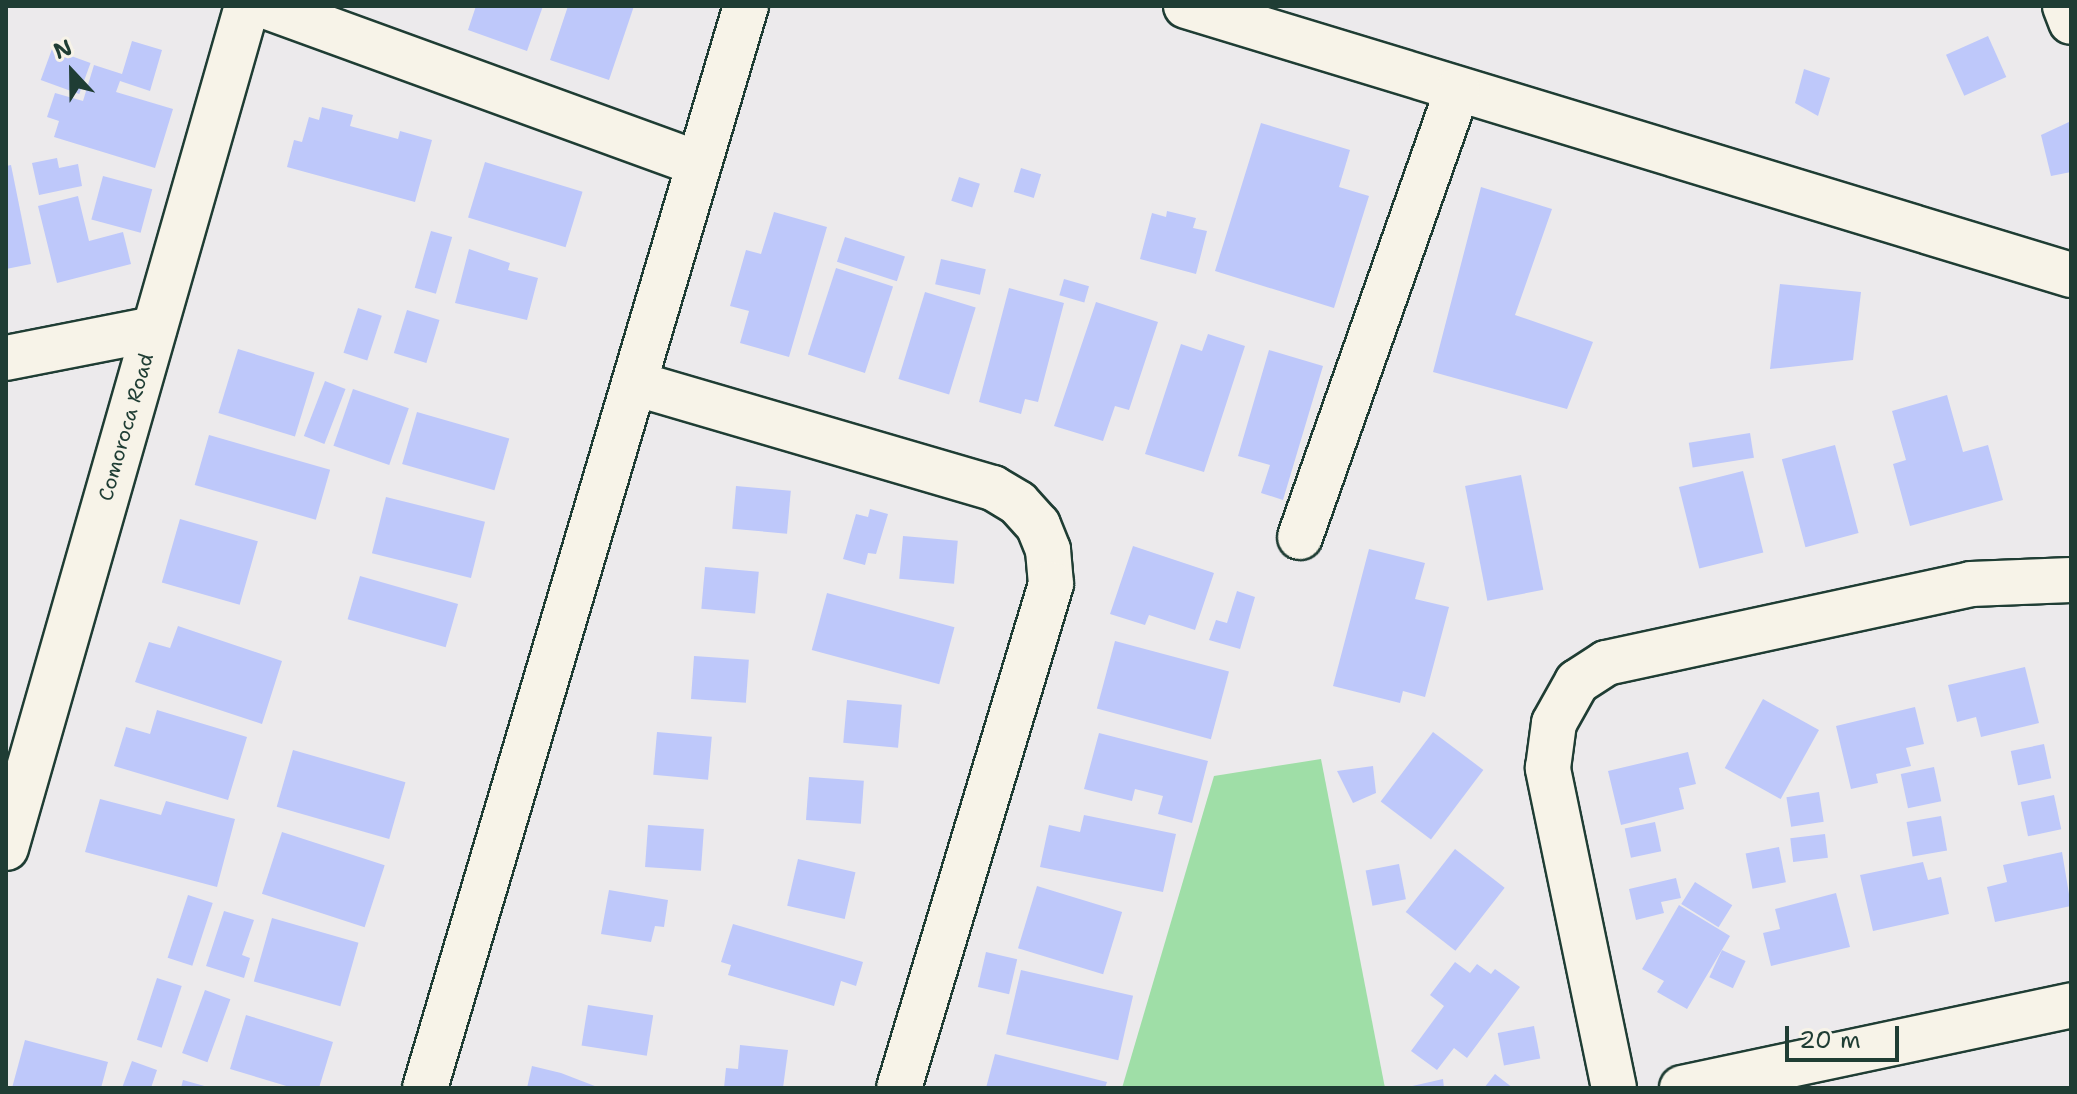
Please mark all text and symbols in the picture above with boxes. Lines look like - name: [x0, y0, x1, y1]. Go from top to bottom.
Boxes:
- north arrow: [32, 32, 112, 112]
- text: N: [49, 33, 76, 66]
- street label: Comoroca Road: [93, 350, 159, 504]
- scale bar: [1789, 1010, 1903, 1060]
- text: 20 m: [1799, 1024, 1861, 1056]

